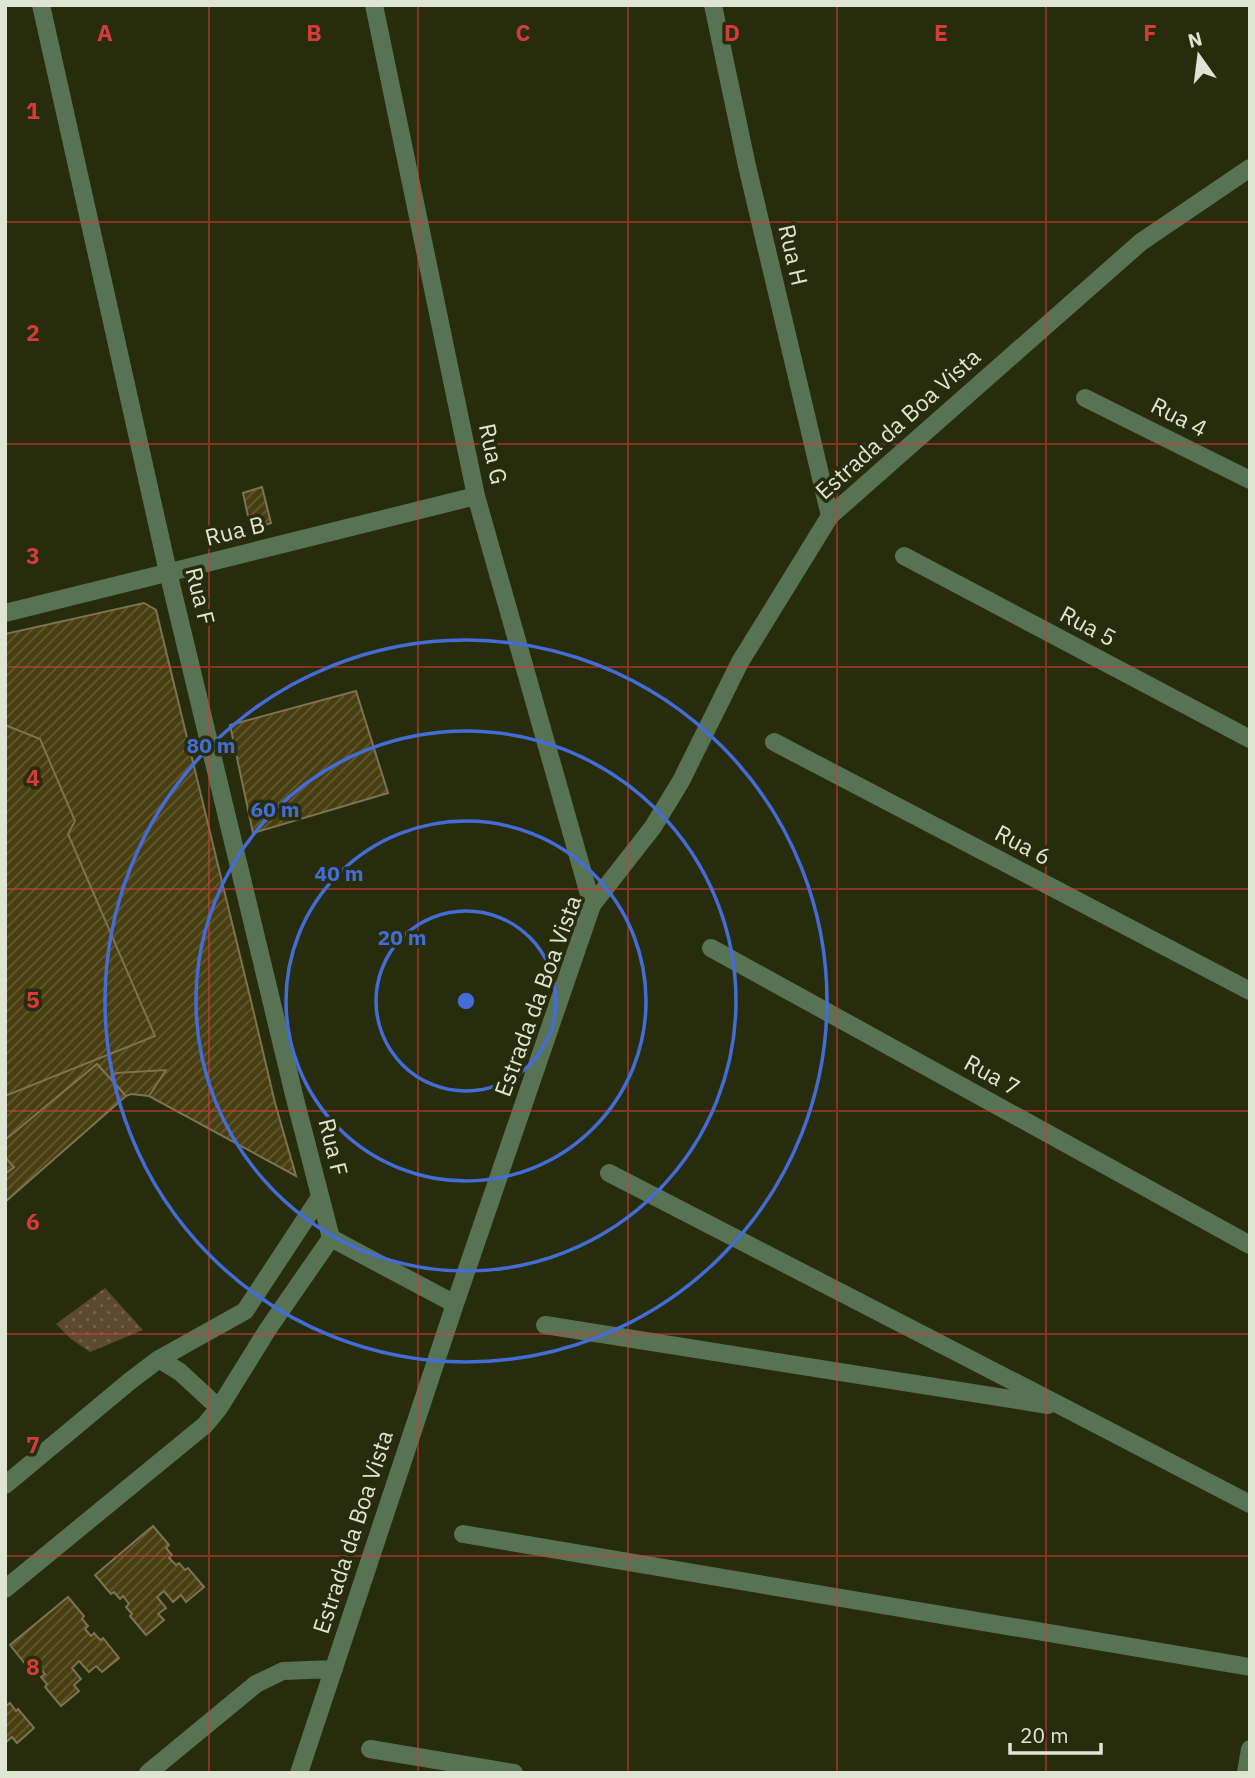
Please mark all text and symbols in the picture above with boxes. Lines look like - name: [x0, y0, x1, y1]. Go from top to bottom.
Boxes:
- text: A: [97, 17, 113, 47]
- text: B: [306, 17, 322, 47]
- text: C: [516, 17, 531, 47]
- text: D: [724, 17, 740, 47]
- text: E: [934, 17, 948, 47]
- text: F: [1143, 17, 1157, 47]
- north arrow: [1164, 21, 1234, 91]
- text: N: [1185, 26, 1204, 53]
- text: 1: [26, 95, 40, 125]
- street label: Rua H: [772, 221, 816, 288]
- text: 2: [26, 317, 40, 347]
- street label: Estrada da Boa Vista: [809, 341, 986, 505]
- street label: Rua 4: [1146, 389, 1213, 443]
- street label: Rua G: [473, 421, 515, 487]
- street label: Rua B: [202, 508, 268, 552]
- text: 3: [26, 540, 40, 570]
- street label: Rua F: [179, 564, 223, 628]
- street label: Rua 5: [1055, 598, 1122, 652]
- text: 80 m: [187, 731, 235, 759]
- text: 4: [26, 762, 40, 792]
- text: 60 m: [251, 795, 299, 823]
- street label: Rua 6: [990, 817, 1057, 871]
- text: 40 m: [315, 859, 363, 887]
- street label: Estrada da Boa Vista: [487, 891, 587, 1100]
- text: 20 m: [378, 923, 426, 951]
- text: 5: [26, 984, 40, 1014]
- centre of rings: [454, 989, 478, 1013]
- street label: Rua 7: [959, 1047, 1026, 1102]
- street label: Rua F: [312, 1115, 356, 1179]
- text: 6: [26, 1206, 40, 1236]
- street label: Estrada da Boa Vista: [305, 1426, 399, 1637]
- text: 7: [26, 1429, 40, 1459]
- text: 8: [26, 1651, 40, 1681]
- scale bar: [1010, 1712, 1101, 1756]
- text: 20 m: [1020, 1721, 1069, 1749]

